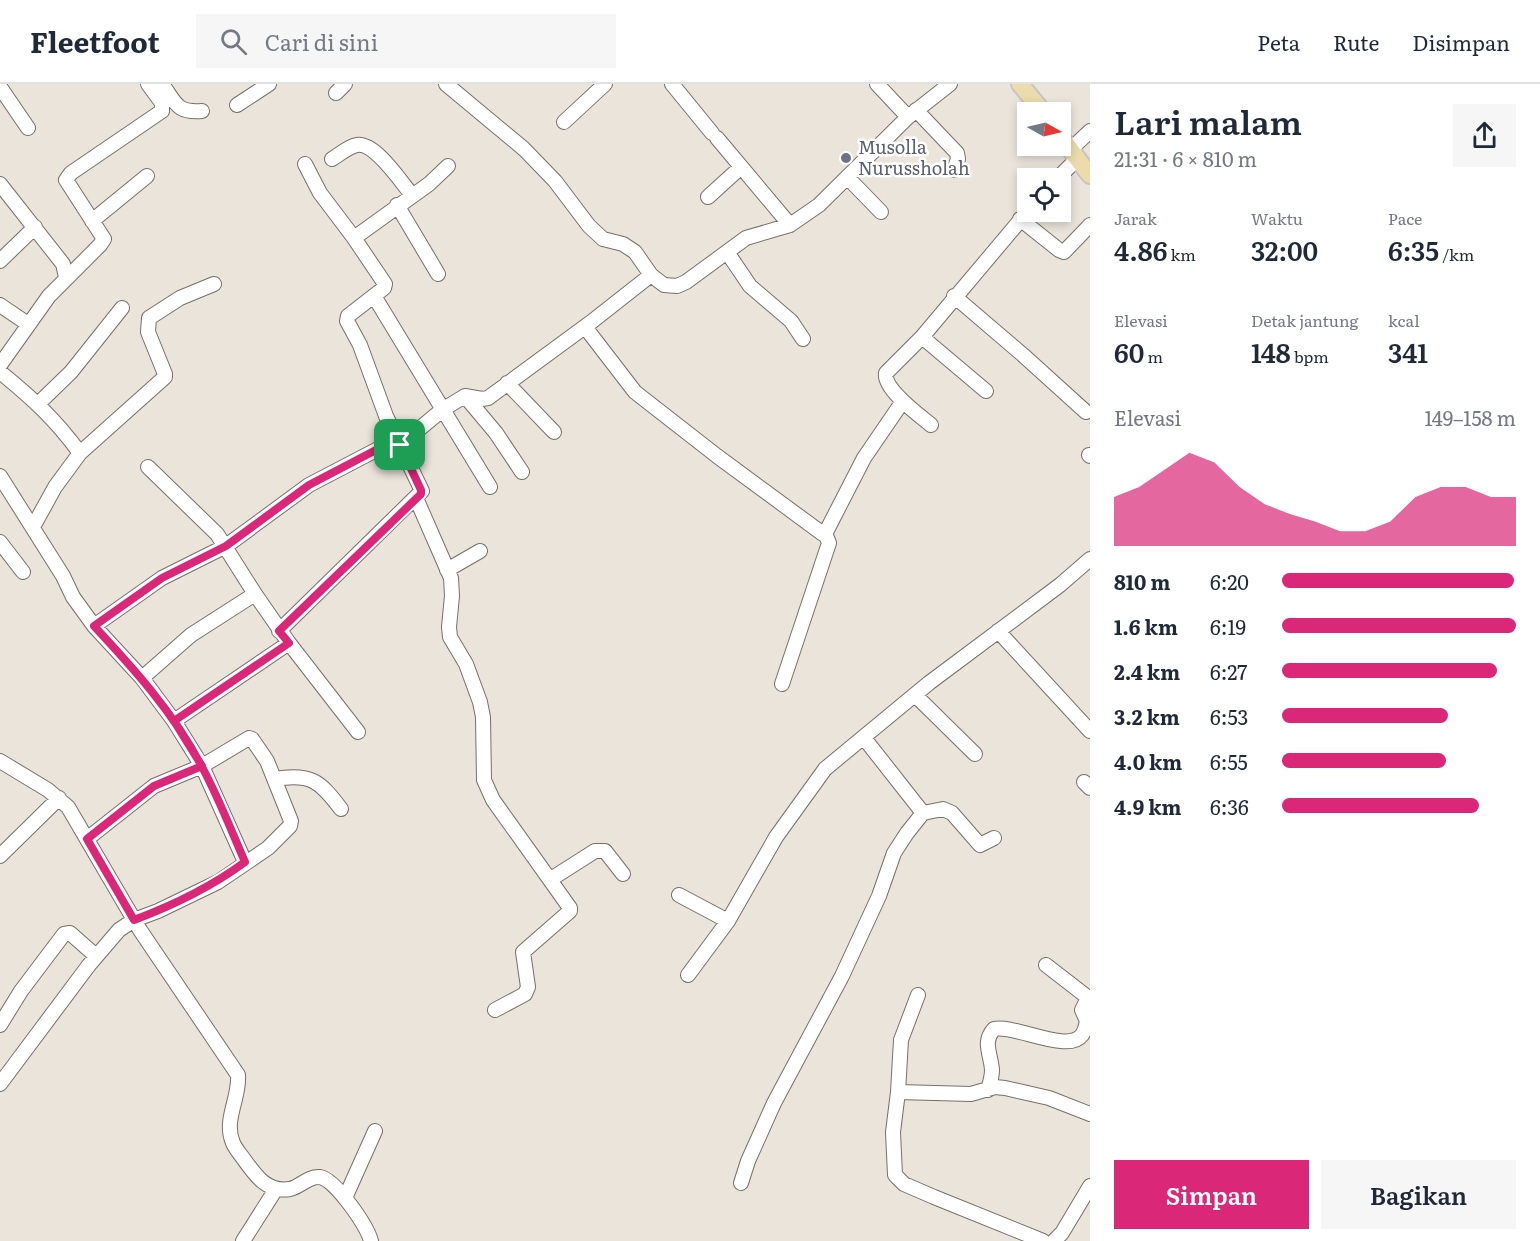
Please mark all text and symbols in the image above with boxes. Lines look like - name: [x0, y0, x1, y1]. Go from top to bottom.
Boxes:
- search box: [196, 14, 616, 68]
- text: Fleetfoot: [30, 20, 160, 62]
- icon: search: [217, 25, 250, 58]
- text: Cari di sini: [265, 25, 378, 58]
- text: Peta: [1257, 26, 1300, 57]
- text: Rute: [1333, 26, 1379, 57]
- text: Disimpan: [1412, 26, 1510, 57]
- text: Lari malam: [1114, 96, 1302, 145]
- north arrow: [1017, 102, 1071, 156]
- map controls: [1017, 102, 1071, 222]
- button: share: [1453, 104, 1516, 167]
- place label: Musolla Nurussholah: [858, 133, 970, 181]
- text: 21:31 · 6 × 810 m: [1114, 143, 1257, 173]
- marker: Musolla Nurussholah: [839, 151, 853, 165]
- button: locate: [1017, 168, 1071, 222]
- text: Jarak: [1114, 206, 1157, 230]
- text: Waktu: [1251, 206, 1303, 230]
- text: Pace: [1388, 206, 1422, 230]
- text: 4.86: [1114, 230, 1167, 269]
- text: 32:00: [1251, 230, 1318, 269]
- text: 6:35: [1388, 230, 1439, 269]
- text: km: [1167, 242, 1196, 266]
- text: /km: [1439, 242, 1474, 266]
- text: Elevasi: [1114, 308, 1168, 332]
- text: Detak jantung: [1251, 308, 1358, 332]
- text: kcal: [1388, 308, 1420, 332]
- text: 60: [1114, 332, 1144, 371]
- text: 148: [1251, 332, 1291, 371]
- text: 341: [1388, 332, 1428, 371]
- text: m: [1144, 344, 1163, 368]
- text: bpm: [1291, 344, 1329, 368]
- text: Elevasi: [1114, 402, 1181, 432]
- text: 149–158 m: [1424, 402, 1516, 432]
- pin: [374, 419, 425, 470]
- icon: arrive: [383, 428, 416, 461]
- text: 810 m: [1114, 566, 1170, 596]
- text: 6:20: [1210, 566, 1249, 596]
- text: 1.6 km: [1114, 611, 1178, 641]
- text: 6:19: [1210, 611, 1246, 641]
- text: 2.4 km: [1114, 656, 1180, 686]
- text: 6:27: [1210, 656, 1247, 686]
- text: 3.2 km: [1114, 701, 1180, 731]
- text: 6:53: [1210, 701, 1248, 731]
- text: 4.0 km: [1114, 746, 1182, 776]
- text: 6:55: [1210, 746, 1248, 776]
- text: 4.9 km: [1114, 791, 1182, 821]
- text: 6:36: [1210, 791, 1249, 821]
- button: Simpan: [1114, 1160, 1309, 1229]
- button: Bagikan: [1321, 1160, 1516, 1229]

